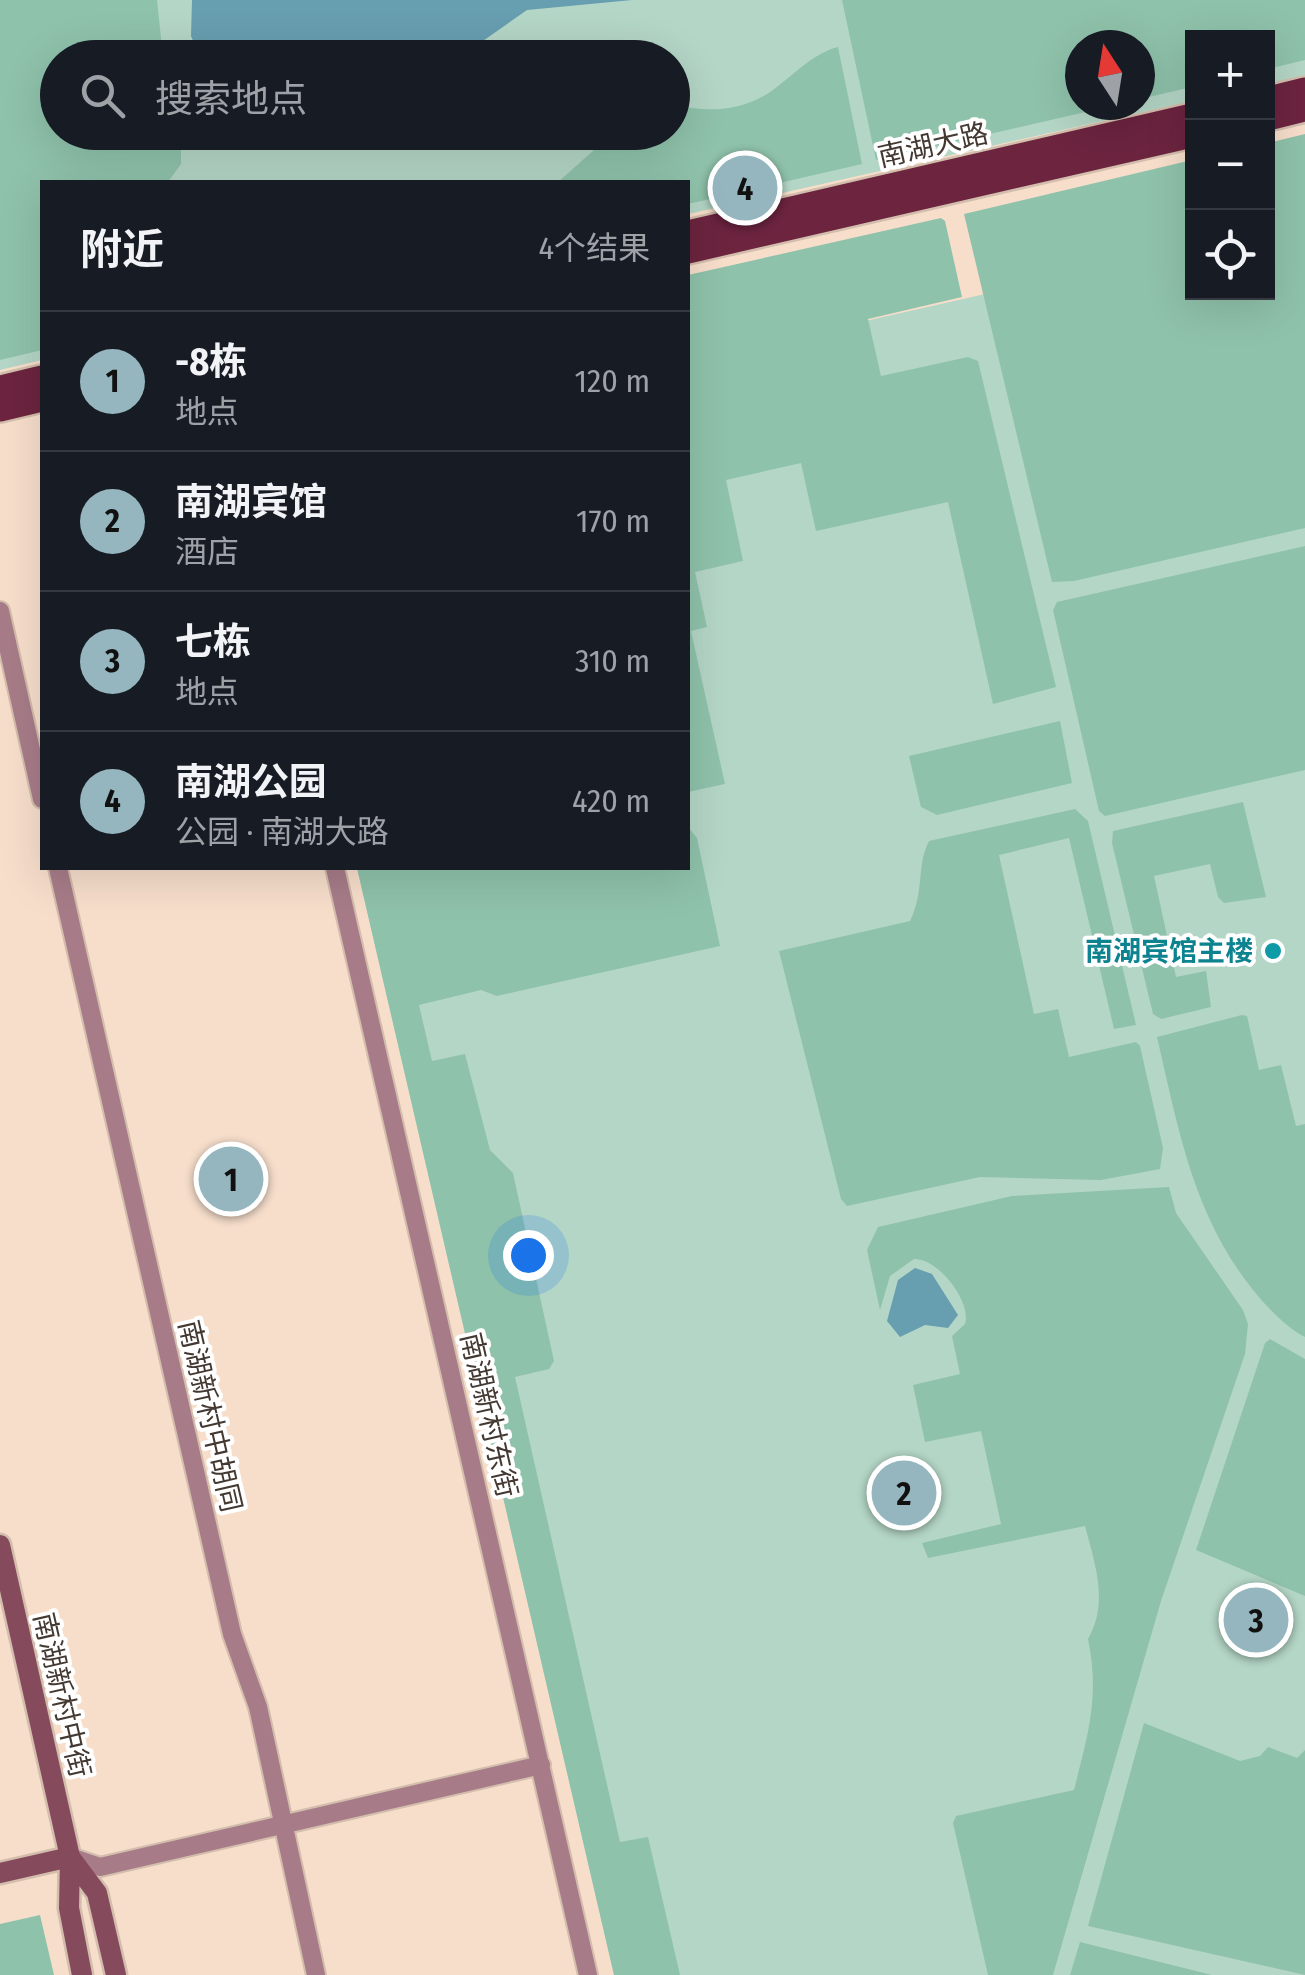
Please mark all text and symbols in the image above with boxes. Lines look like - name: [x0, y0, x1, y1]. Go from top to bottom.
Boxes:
- north arrow: [1065, 30, 1155, 120]
- map controls: [1185, 30, 1275, 300]
- button: +: [1185, 30, 1275, 120]
- search box: [40, 40, 690, 150]
- icon: search: [75, 68, 130, 123]
- text: 搜索地点: [155, 76, 307, 122]
- street label: 南湖大路: [875, 116, 991, 174]
- button: −: [1185, 120, 1275, 210]
- pin: 4: [712, 150, 778, 226]
- button: locate: [1185, 210, 1275, 300]
- text: 附近: [80, 225, 164, 275]
- text: 4个结果: [539, 229, 650, 267]
- text: -8栋: [175, 339, 247, 385]
- text: 1: [106, 362, 119, 400]
- text: 120 m: [575, 362, 650, 400]
- text: 地点: [175, 393, 239, 431]
- text: 南湖宾馆: [175, 479, 327, 525]
- text: 2: [105, 502, 120, 540]
- text: 170 m: [576, 502, 650, 540]
- text: 酒店: [175, 533, 239, 571]
- text: 七栋: [175, 619, 251, 665]
- text: 3: [105, 642, 120, 680]
- text: 310 m: [575, 642, 650, 680]
- text: 地点: [175, 673, 239, 711]
- text: 南湖公园: [175, 759, 327, 805]
- text: 4: [104, 782, 121, 820]
- text: 420 m: [572, 782, 650, 820]
- text: 公园 · 南湖大路: [175, 813, 389, 851]
- place label: 南湖宾馆主楼: [1085, 935, 1253, 968]
- marker: 南湖宾馆主楼: [1262, 940, 1284, 962]
- pin: 1: [198, 1142, 264, 1216]
- your location: [503, 1230, 554, 1281]
- street label: 南湖新村中胡同: [172, 1317, 248, 1515]
- street label: 南湖新村东街: [454, 1329, 524, 1501]
- pin: 2: [872, 1456, 936, 1530]
- pin: 3: [1224, 1582, 1288, 1658]
- street label: 南湖新村中街: [27, 1609, 97, 1781]

